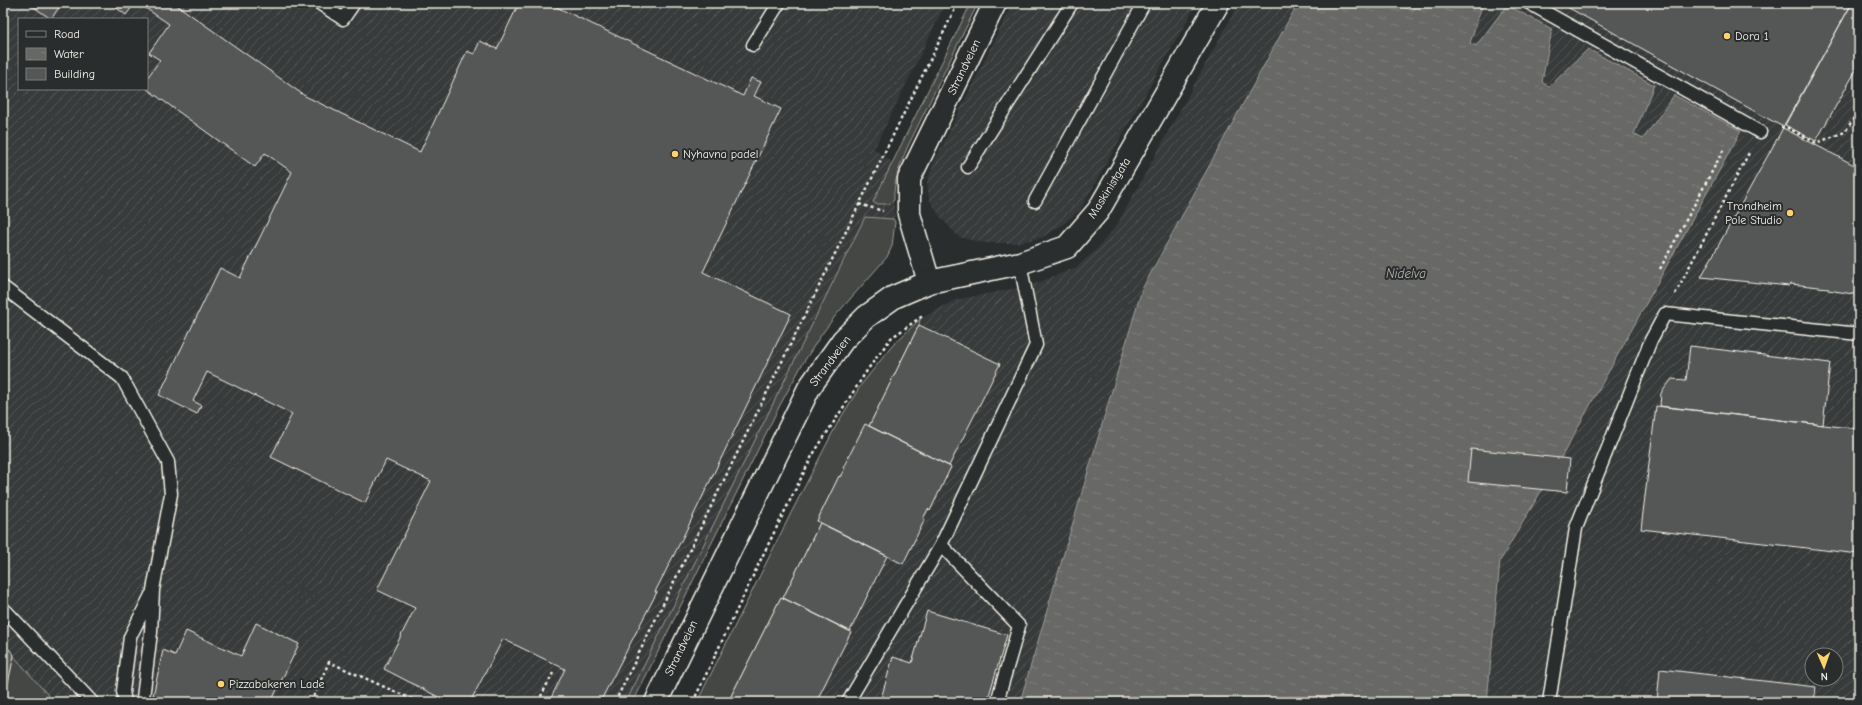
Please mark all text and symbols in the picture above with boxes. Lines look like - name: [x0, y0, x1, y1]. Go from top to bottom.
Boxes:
- legend: [18, 18, 148, 90]
- text: Road: [54, 27, 80, 41]
- place label: Dora 1: [1735, 29, 1769, 43]
- marker: Dora 1: [1722, 31, 1732, 41]
- street label: Strandveien: [945, 37, 983, 97]
- text: Water: [54, 47, 84, 61]
- text: Building: [54, 67, 95, 81]
- place label: Nyhavna padel: [683, 147, 758, 161]
- marker: Nyhavna padel: [670, 149, 680, 159]
- street label: Maskinistgata: [1085, 155, 1133, 221]
- place label: Trondheim Pole Studio: [1725, 199, 1782, 227]
- marker: Trondheim Pole Studio: [1785, 208, 1795, 218]
- water label: Nidelva: [1386, 266, 1426, 281]
- street label: Strandveien: [806, 333, 854, 389]
- street label: Strandveien: [662, 618, 700, 678]
- north arrow: [1804, 647, 1844, 687]
- text: N: [1821, 670, 1828, 683]
- place label: Pizzabakeren Lade: [229, 677, 325, 691]
- marker: Pizzabakeren Lade: [216, 679, 226, 689]

